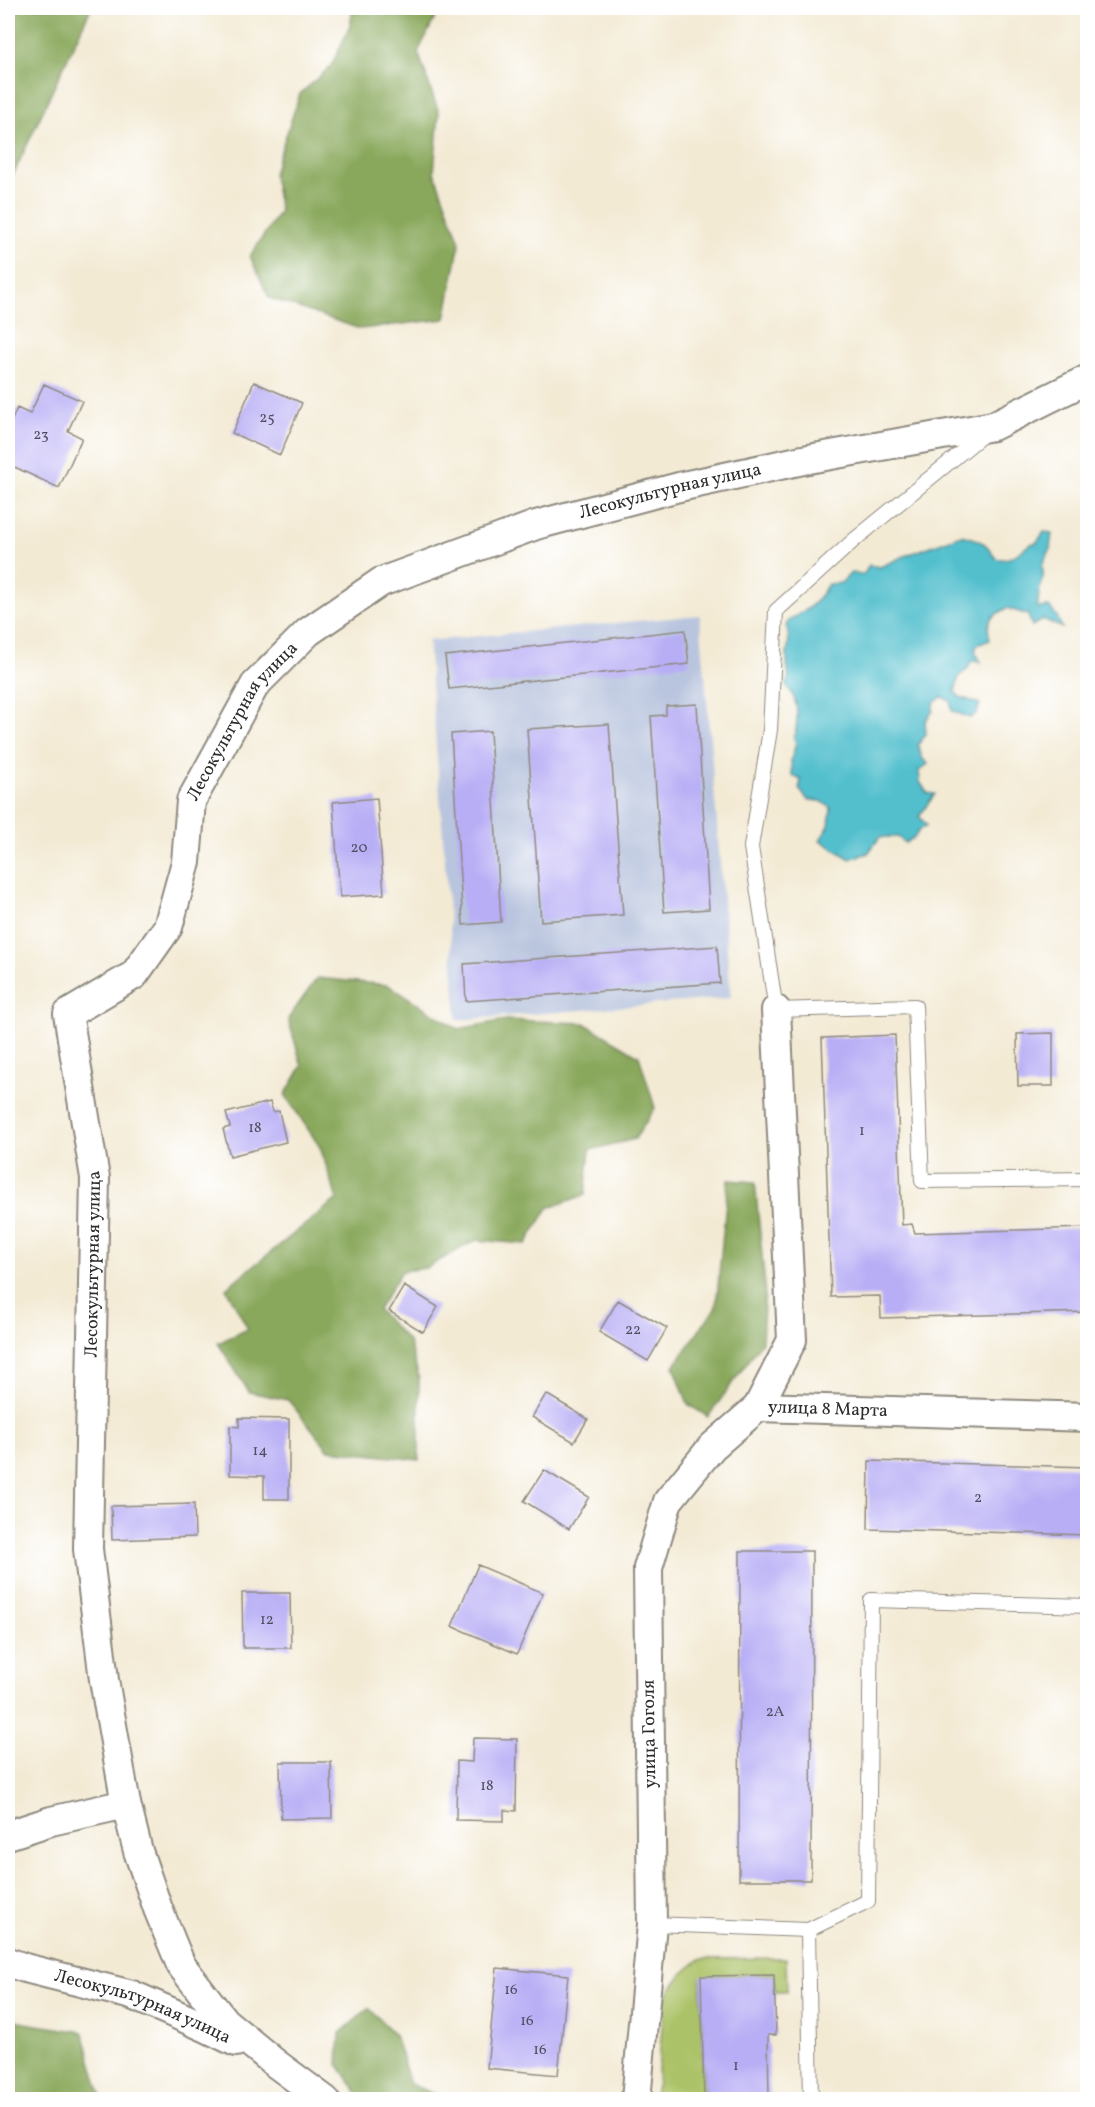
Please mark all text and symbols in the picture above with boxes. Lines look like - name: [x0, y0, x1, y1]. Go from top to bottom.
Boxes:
- house number: 25: [259, 408, 275, 429]
- house number: 23: [33, 425, 49, 446]
- street label: Лесокультурная улица: [576, 457, 764, 526]
- street label: Лесокультурная улица: [181, 636, 304, 805]
- house number: 20: [351, 838, 367, 859]
- house number: 18: [248, 1118, 262, 1139]
- house number: 1: [859, 1121, 865, 1142]
- street label: Лесокультурная улица: [79, 1169, 108, 1358]
- house number: 22: [625, 1320, 641, 1341]
- street label: улица 8 Марта: [768, 1395, 888, 1423]
- house number: 14: [253, 1441, 267, 1462]
- house number: 2: [974, 1488, 982, 1509]
- house number: 12: [260, 1610, 274, 1631]
- street label: улица Гоголя: [637, 1679, 663, 1789]
- house number: 2А: [766, 1702, 785, 1723]
- house number: 18: [480, 1776, 494, 1797]
- street label: Лесокультурная улица: [52, 1963, 235, 2050]
- house number: 16: [504, 1980, 518, 2001]
- house number: 16: [520, 2011, 534, 2032]
- house number: 16: [533, 2040, 547, 2061]
- house number: 1: [733, 2056, 739, 2077]

